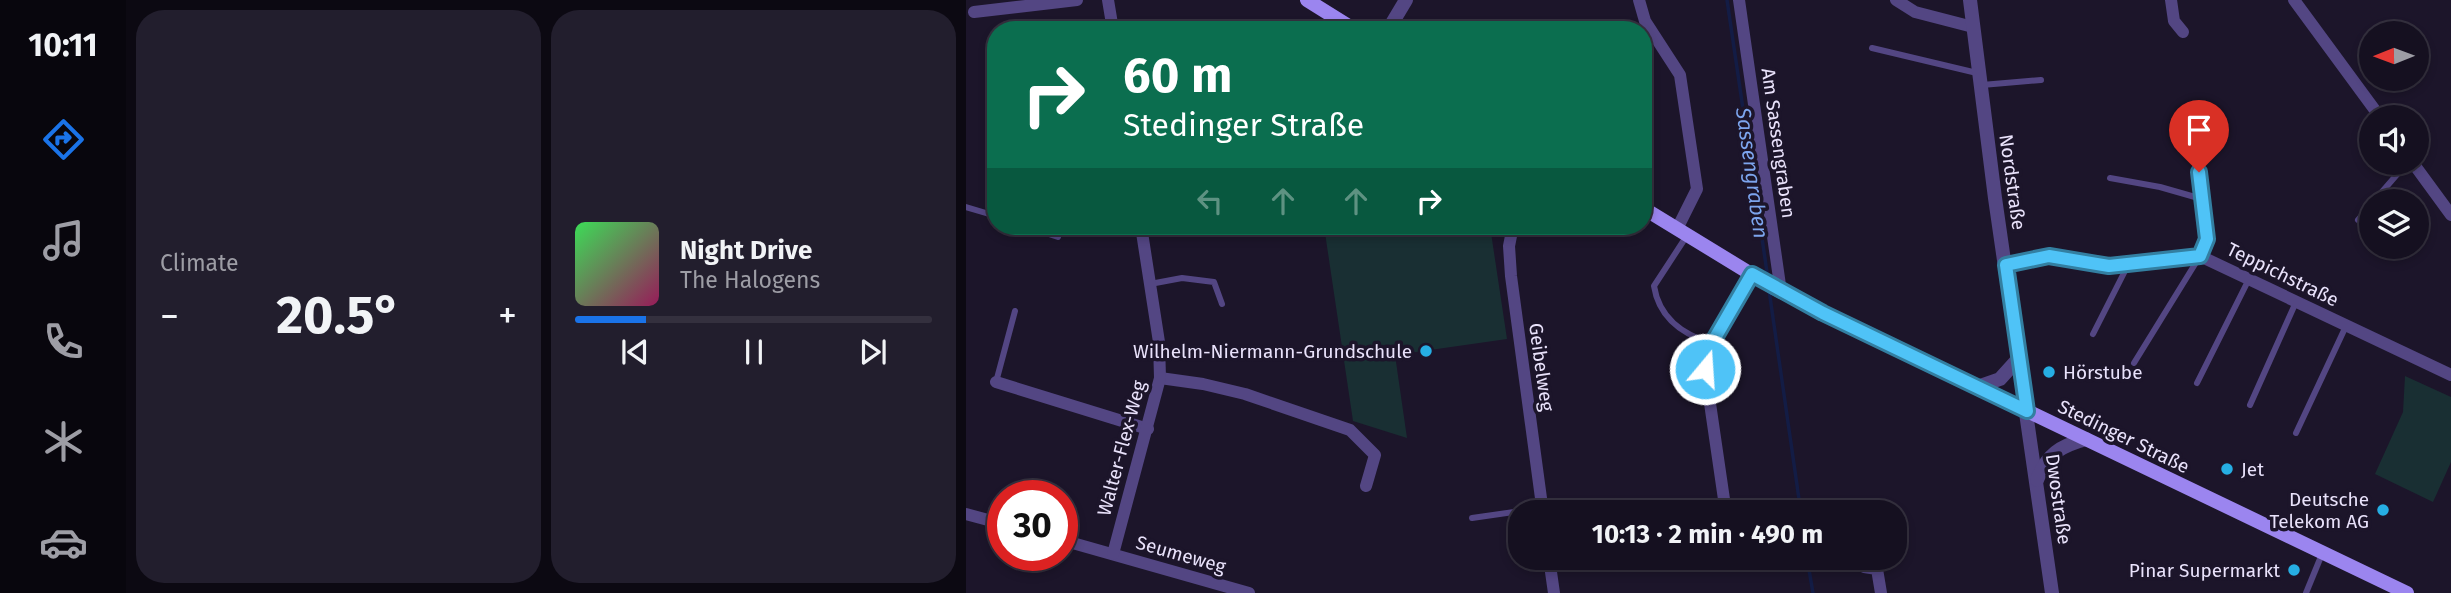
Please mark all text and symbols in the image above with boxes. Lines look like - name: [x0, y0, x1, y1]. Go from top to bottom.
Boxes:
- north arrow: [2359, 21, 2429, 91]
- map controls: [2359, 21, 2429, 259]
- text: 10:11: [28, 26, 98, 64]
- text: 60 m: [1123, 46, 1232, 105]
- icon: right: [1008, 49, 1099, 140]
- street label: Am Sassengraben: [1757, 66, 1800, 220]
- pin: [2169, 100, 2229, 172]
- water label: Sassengraben: [1730, 105, 1774, 240]
- button: sound: [2359, 105, 2429, 175]
- text: Stedinger Straße: [1123, 106, 1364, 144]
- icon: arrive: [2180, 111, 2218, 149]
- icon: directions: [39, 115, 88, 164]
- street label: Nordstraße: [1994, 133, 2031, 231]
- icon: left: [1191, 182, 1229, 220]
- icon: ahead: [1264, 182, 1302, 220]
- icon: ahead: [1337, 182, 1375, 220]
- icon: right: [1410, 182, 1448, 220]
- button: layers: [2359, 189, 2429, 259]
- icon: music: [39, 216, 88, 265]
- text: Night Drive: [680, 235, 812, 266]
- street label: Teppichstraße: [2223, 237, 2342, 311]
- text: Climate: [160, 249, 239, 277]
- text: The Halogens: [680, 266, 820, 294]
- text: 20.5°: [276, 284, 401, 347]
- text: −: [160, 293, 179, 339]
- text: +: [498, 293, 517, 339]
- icon: phone: [39, 317, 88, 366]
- street label: Geibelweg: [1524, 322, 1559, 413]
- position arrow: [1668, 332, 1742, 406]
- icon: previous: [616, 333, 654, 371]
- icon: pause: [735, 333, 773, 371]
- icon: next: [854, 333, 892, 371]
- place label: Wilhelm-Niermann-Grundschule: [1133, 340, 1412, 363]
- marker: Wilhelm-Niermann-Grundschule: [1418, 343, 1434, 359]
- place label: Hörstube: [2063, 361, 2143, 384]
- marker: Hörstube: [2041, 364, 2057, 380]
- street label: Walter-Flex-Weg: [1092, 378, 1151, 518]
- street label: Stedinger Straße: [2054, 395, 2193, 478]
- icon: climate: [39, 417, 88, 466]
- street label: Dwostraße: [2041, 452, 2076, 546]
- place label: Jet: [2241, 458, 2264, 481]
- marker: Jet: [2219, 461, 2235, 477]
- speed limit sign: 30: [987, 480, 1078, 571]
- place label: Deutsche Telekom AG: [2269, 488, 2369, 533]
- marker: Deutsche Telekom AG: [2375, 502, 2391, 518]
- icon: car: [39, 518, 88, 567]
- text: 10:13 · 2 min · 490 m: [1592, 519, 1823, 550]
- street label: Seumeweg: [1133, 531, 1228, 578]
- place label: Pinar Supermarkt: [2129, 559, 2280, 582]
- marker: Pinar Supermarkt: [2286, 562, 2302, 578]

